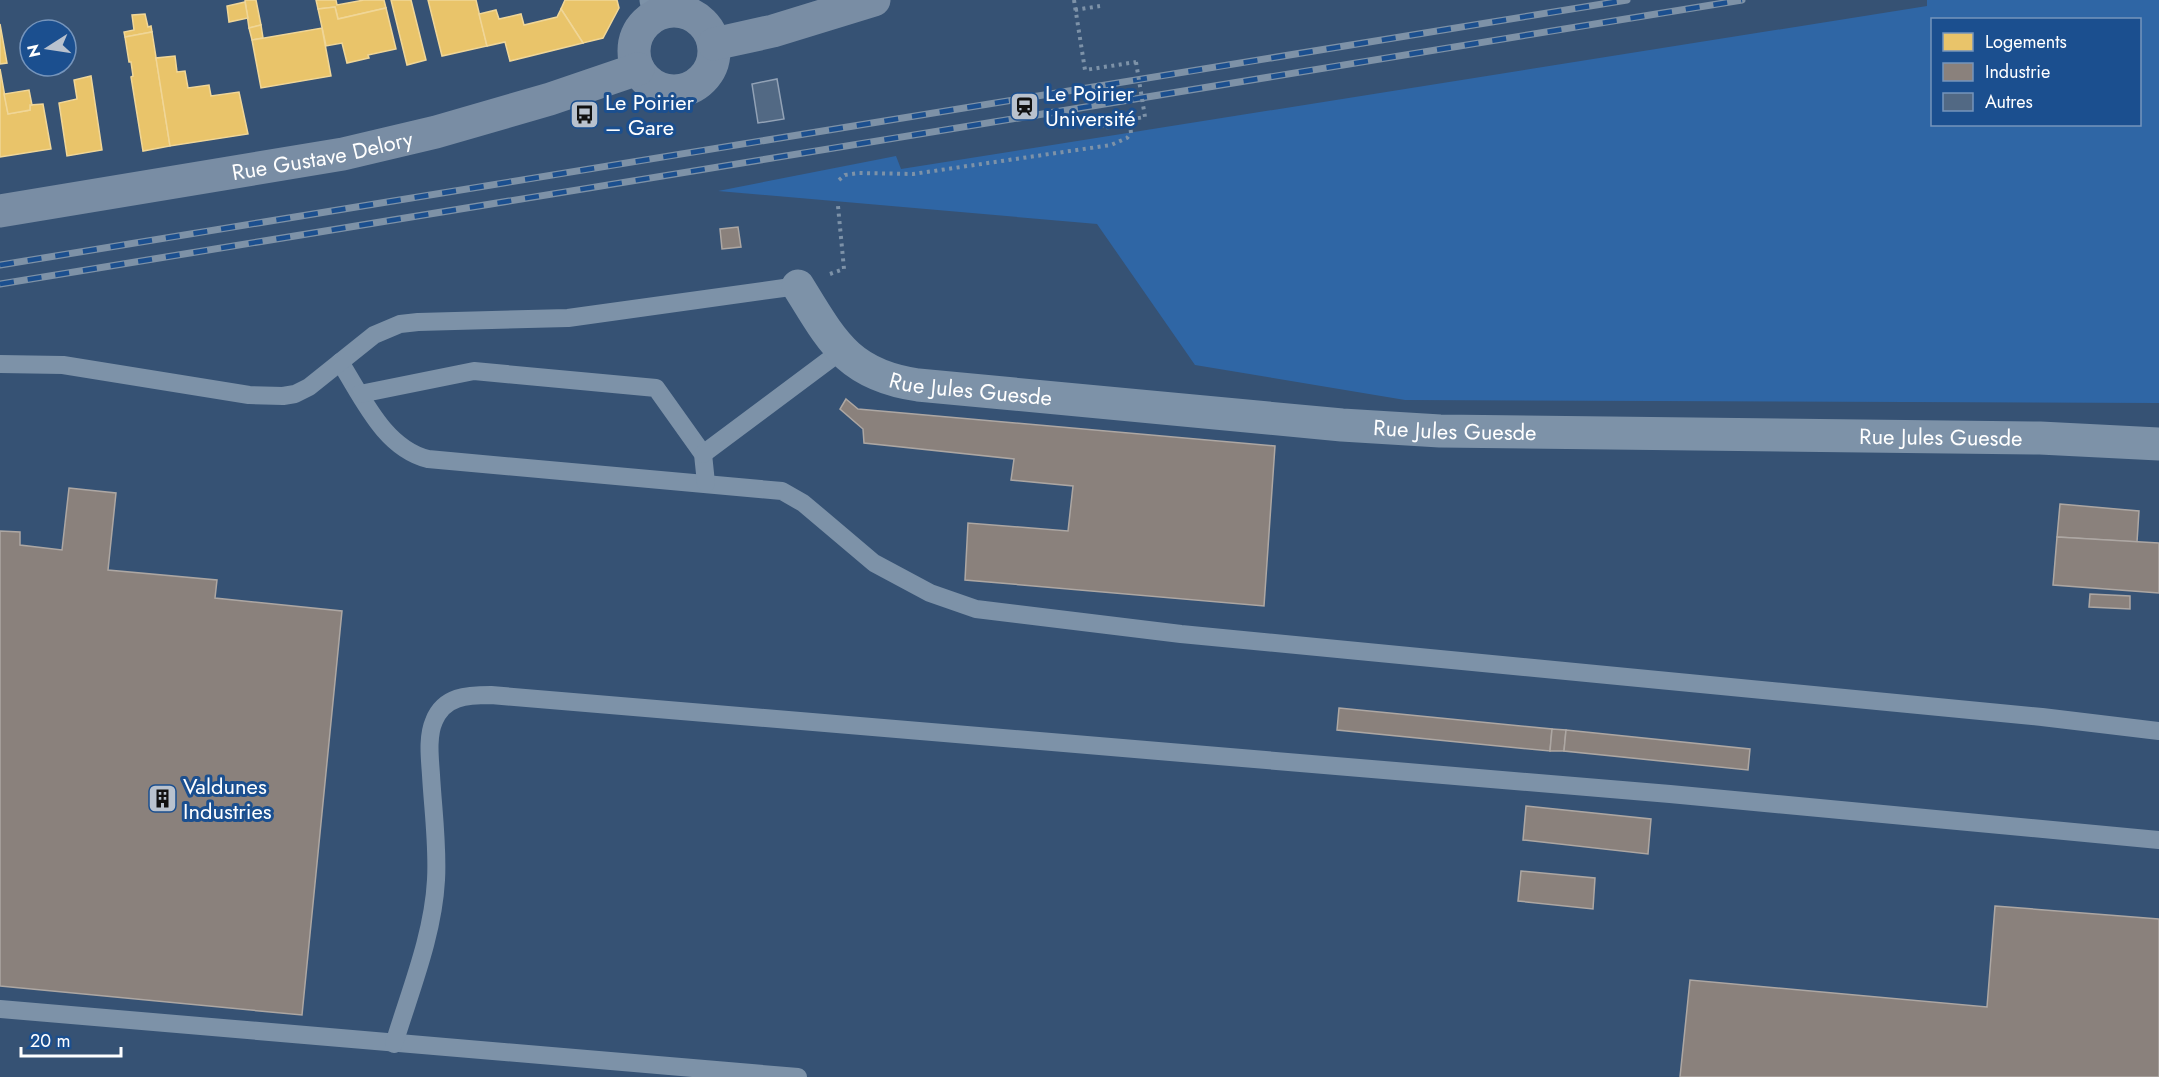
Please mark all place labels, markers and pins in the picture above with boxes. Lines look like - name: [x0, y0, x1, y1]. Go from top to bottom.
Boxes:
- place label: Le Poirier Université: [1045, 77, 1135, 134]
- place label: Le Poirier – Gare: [605, 86, 695, 143]
- station icon: Le Poirier Université: [1008, 90, 1040, 122]
- bus stop icon: Le Poirier – Gare: [568, 99, 600, 131]
- place label: Valdunes Industries: [183, 770, 272, 827]
- building icon: Valdunes Industries: [146, 783, 178, 815]

